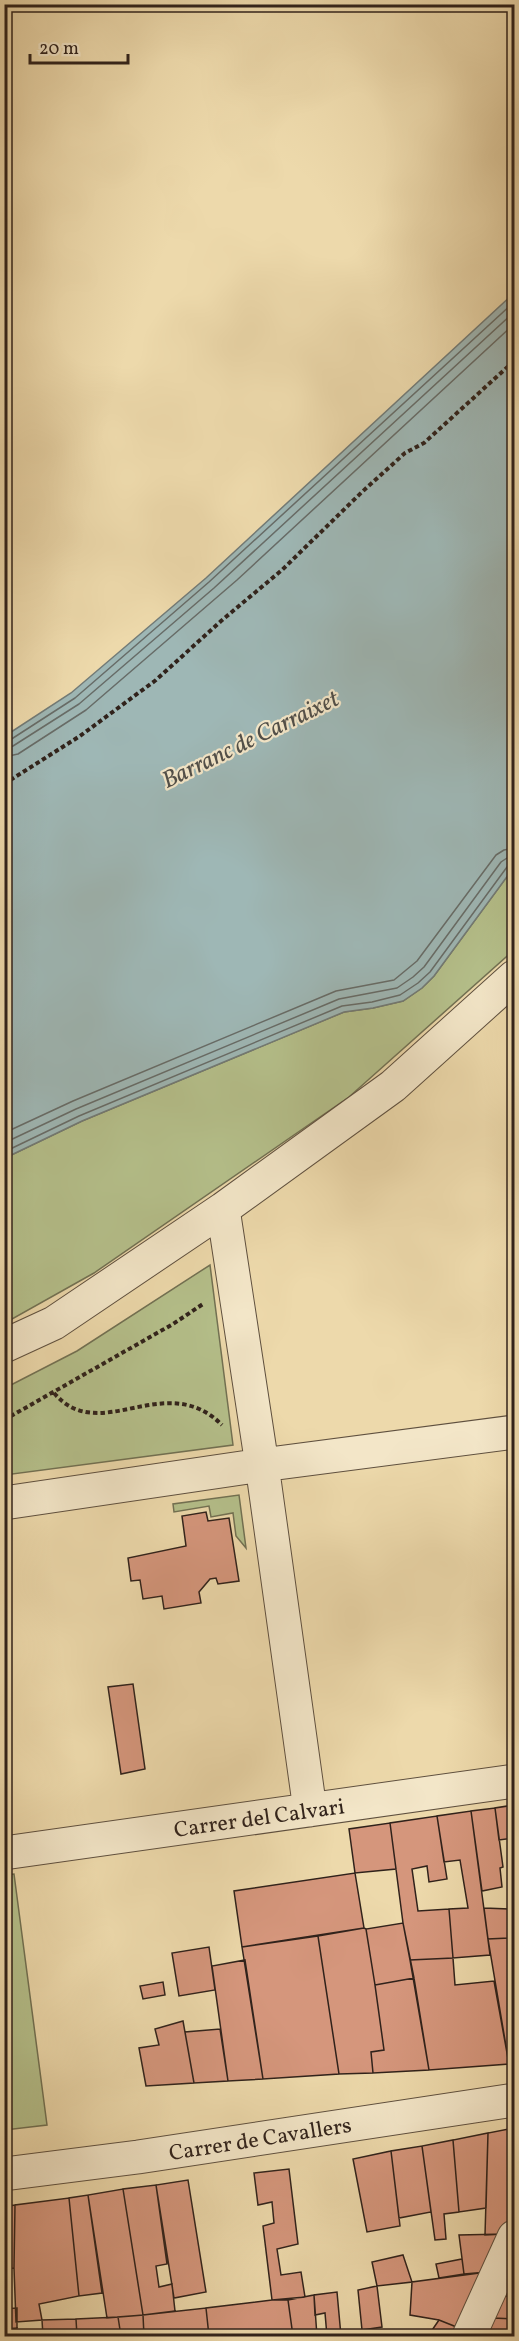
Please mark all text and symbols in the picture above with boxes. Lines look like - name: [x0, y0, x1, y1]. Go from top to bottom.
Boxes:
- scale bar: [30, 27, 128, 65]
- text: 20 m: [39, 37, 79, 62]
- water label: Barranc de Carraixet: [157, 683, 346, 798]
- street label: Carrer del Calvari: [172, 1792, 347, 1847]
- street label: Carrer de Cavallers: [167, 2111, 354, 2170]

